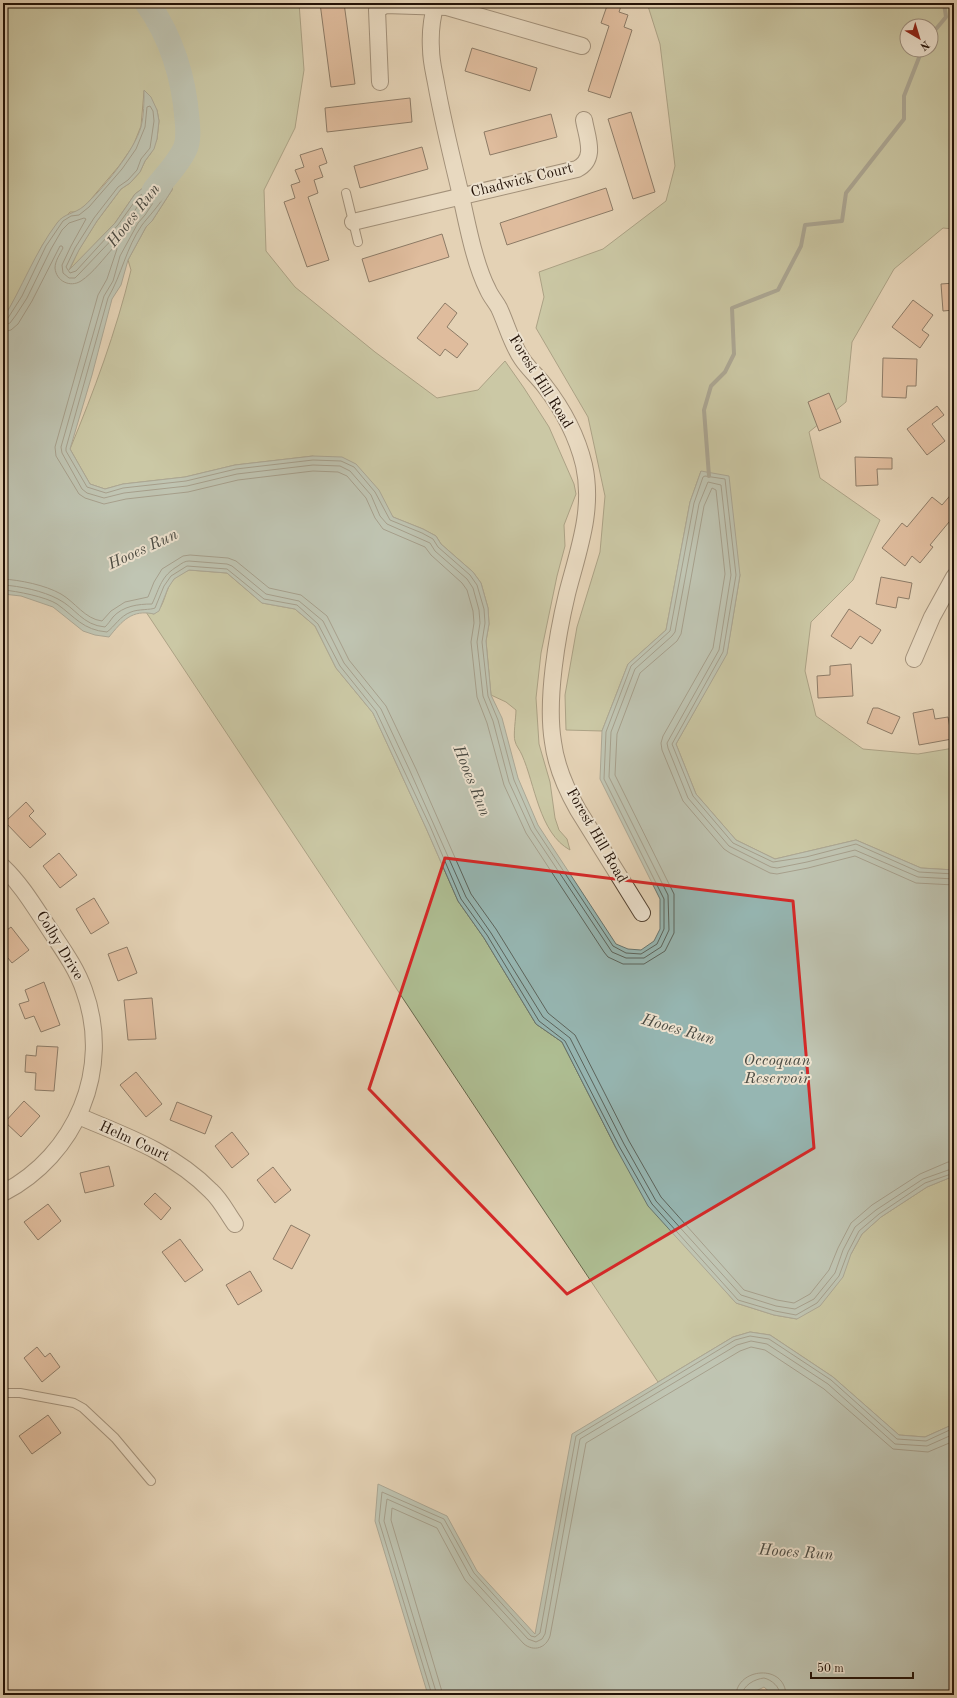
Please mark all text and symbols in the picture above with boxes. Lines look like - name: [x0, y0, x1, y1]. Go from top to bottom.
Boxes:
- north arrow: [899, 18, 939, 58]
- text: N: [917, 38, 931, 52]
- street label: Chadwick Court: [469, 161, 575, 201]
- water label: Hooes Run: [104, 181, 163, 251]
- street label: Forest Hill Road: [505, 333, 575, 432]
- water label: Hooes Run: [105, 527, 180, 574]
- water label: Hooes Run: [449, 742, 492, 819]
- street label: Forest Hill Road: [563, 786, 629, 886]
- street label: Colby Drive: [33, 909, 85, 983]
- water label: Hooes Run: [639, 1012, 716, 1048]
- water label: Occoquan Reservoir: [743, 1053, 811, 1087]
- street label: Helm Court: [96, 1119, 172, 1165]
- water label: Hooes Run: [757, 1542, 834, 1564]
- scale bar: [811, 1654, 913, 1680]
- text: 50 m: [817, 1662, 844, 1675]

